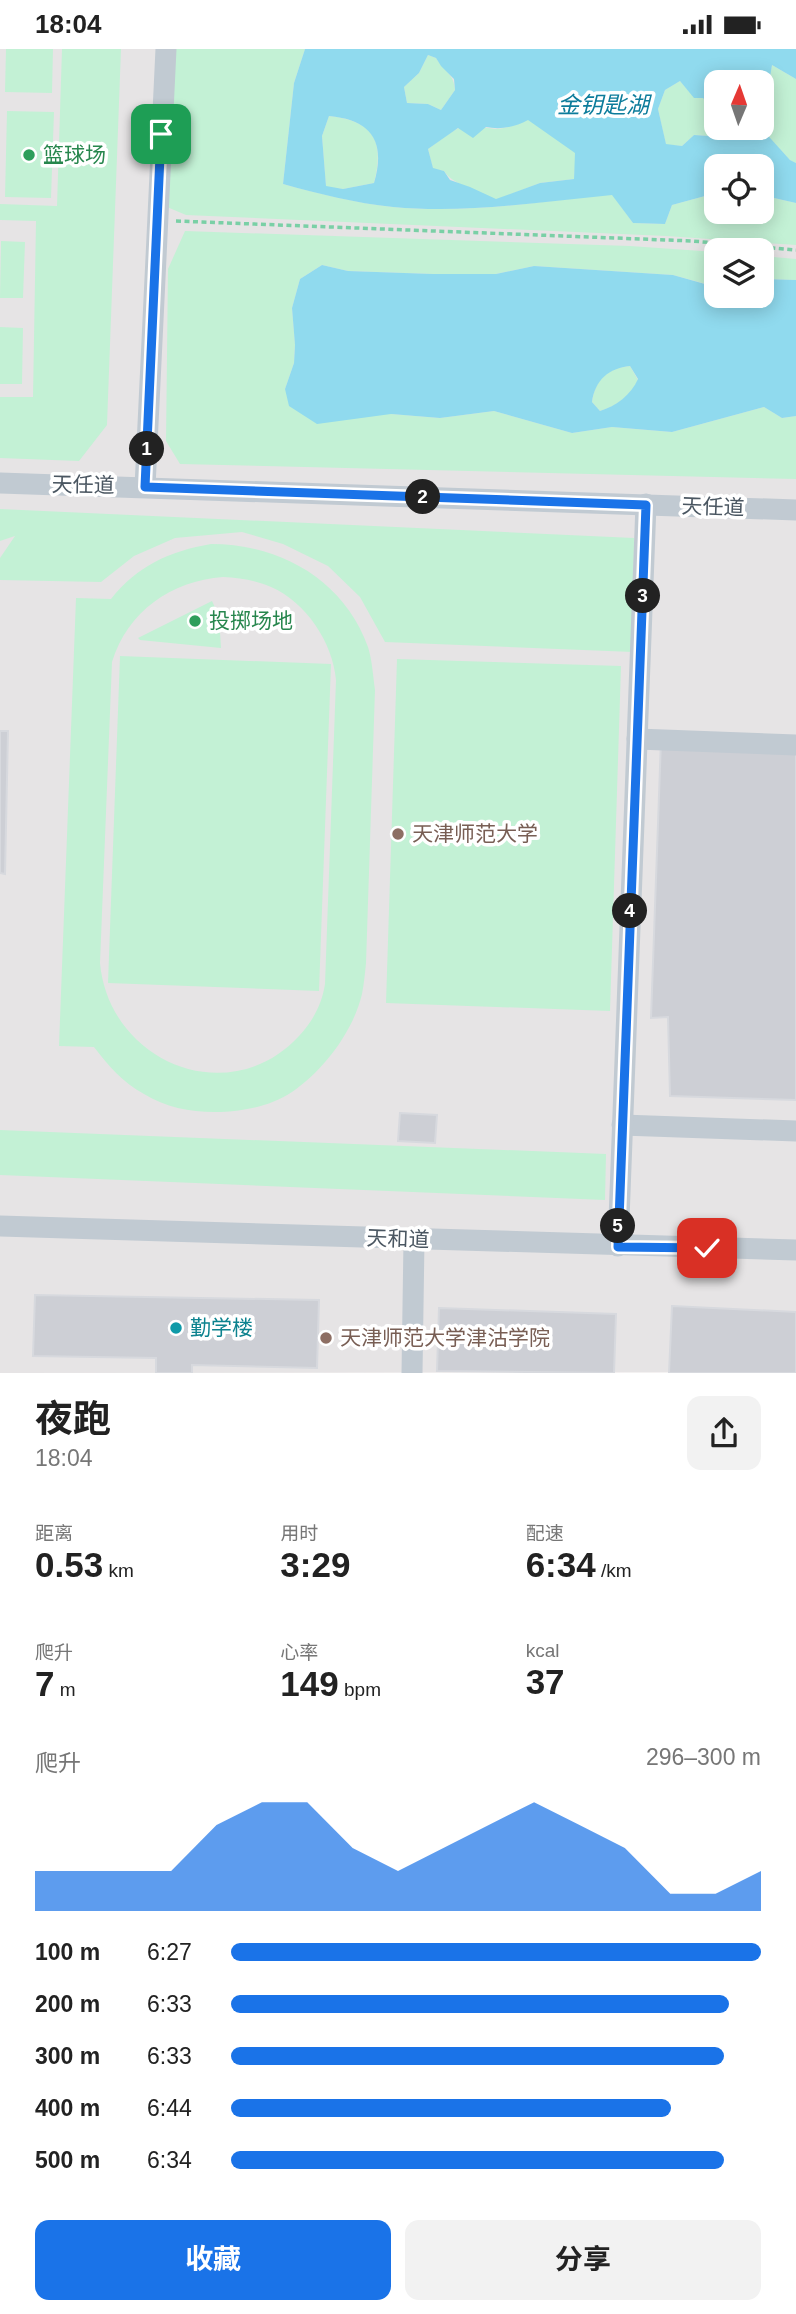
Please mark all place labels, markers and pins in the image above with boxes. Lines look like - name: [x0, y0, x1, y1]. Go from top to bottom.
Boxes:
- pin: [131, 104, 191, 164]
- place label: 篮球场: [43, 143, 106, 166]
- marker: 篮球场: [21, 147, 37, 163]
- pin: 1: [130, 431, 164, 467]
- pin: 2: [406, 479, 440, 515]
- pin: 3: [626, 579, 660, 613]
- place label: 投掷场地: [209, 609, 293, 632]
- marker: 投掷场地: [187, 613, 203, 629]
- place label: 天津师范大学: [412, 822, 538, 845]
- marker: 天津师范大学: [390, 826, 406, 842]
- pin: 4: [612, 893, 648, 929]
- pin: 5: [600, 1209, 636, 1243]
- pin: [677, 1218, 737, 1278]
- place label: 勤学楼: [190, 1316, 253, 1339]
- marker: 勤学楼: [168, 1320, 184, 1336]
- place label: 天津师范大学津沽学院: [340, 1326, 550, 1349]
- marker: 天津师范大学津沽学院: [318, 1330, 334, 1346]

